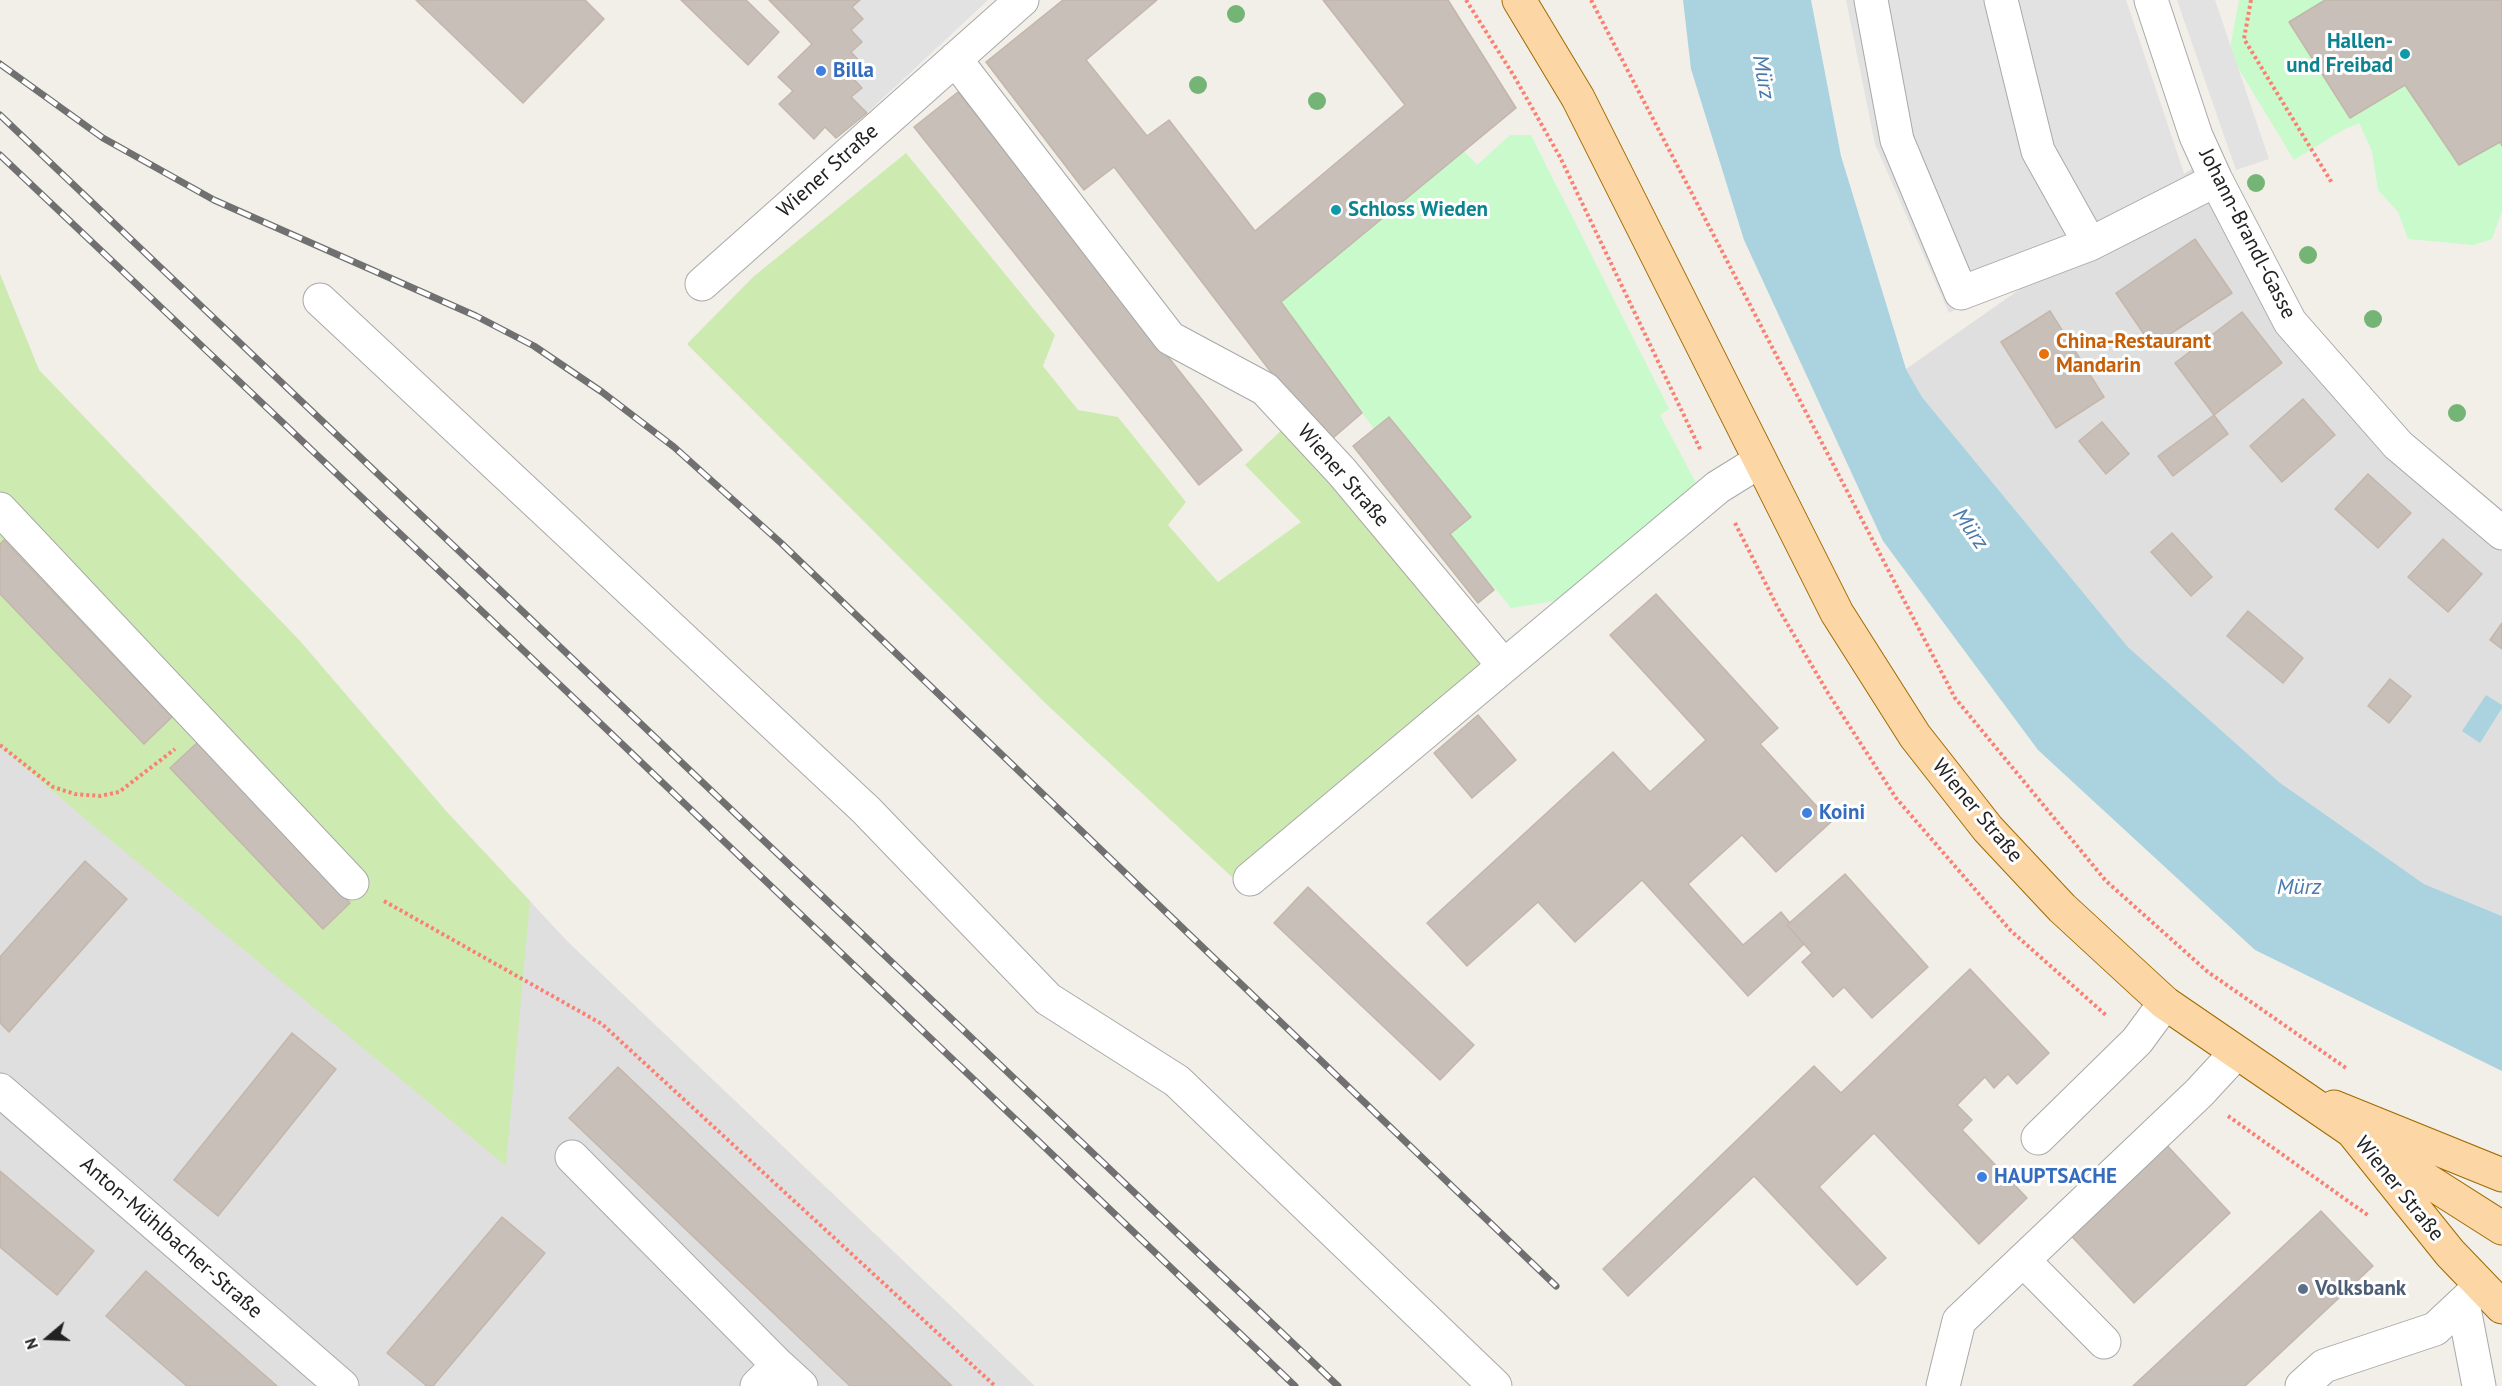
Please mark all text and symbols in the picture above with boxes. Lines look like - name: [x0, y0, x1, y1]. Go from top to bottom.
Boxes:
- place label: Hallen- und Freibad: [2286, 29, 2393, 79]
- marker: Hallen- und Freibad: [2398, 47, 2412, 61]
- water label: Mürz: [1746, 53, 1780, 101]
- place label: Billa: [833, 58, 874, 84]
- marker: Billa: [814, 64, 828, 78]
- street label: Wiener Straße: [772, 119, 884, 223]
- street label: Johann-Brandl-Gasse: [2193, 145, 2301, 323]
- place label: Schloss Wieden: [1348, 197, 1488, 223]
- marker: Schloss Wieden: [1329, 203, 1343, 217]
- place label: China-Restaurant Mandarin: [2056, 329, 2211, 379]
- marker: China-Restaurant Mandarin: [2037, 347, 2051, 361]
- street label: Wiener Straße: [1292, 420, 1394, 532]
- water label: Mürz: [1946, 503, 1994, 555]
- street label: Wiener Straße: [1926, 754, 2028, 868]
- place label: Koini: [1819, 800, 1865, 826]
- marker: Koini: [1800, 806, 1814, 820]
- water label: Mürz: [2277, 875, 2321, 901]
- street label: Wiener Straße: [2349, 1132, 2449, 1246]
- street label: Anton-Mühlbacher-Straße: [75, 1152, 267, 1324]
- place label: HAUPTSACHE: [1994, 1164, 2117, 1190]
- marker: HAUPTSACHE: [1975, 1170, 1989, 1184]
- place label: Volksbank: [2315, 1276, 2406, 1302]
- marker: Volksbank: [2296, 1282, 2310, 1296]
- north arrow: [18, 1308, 78, 1368]
- text: N: [20, 1336, 42, 1352]

